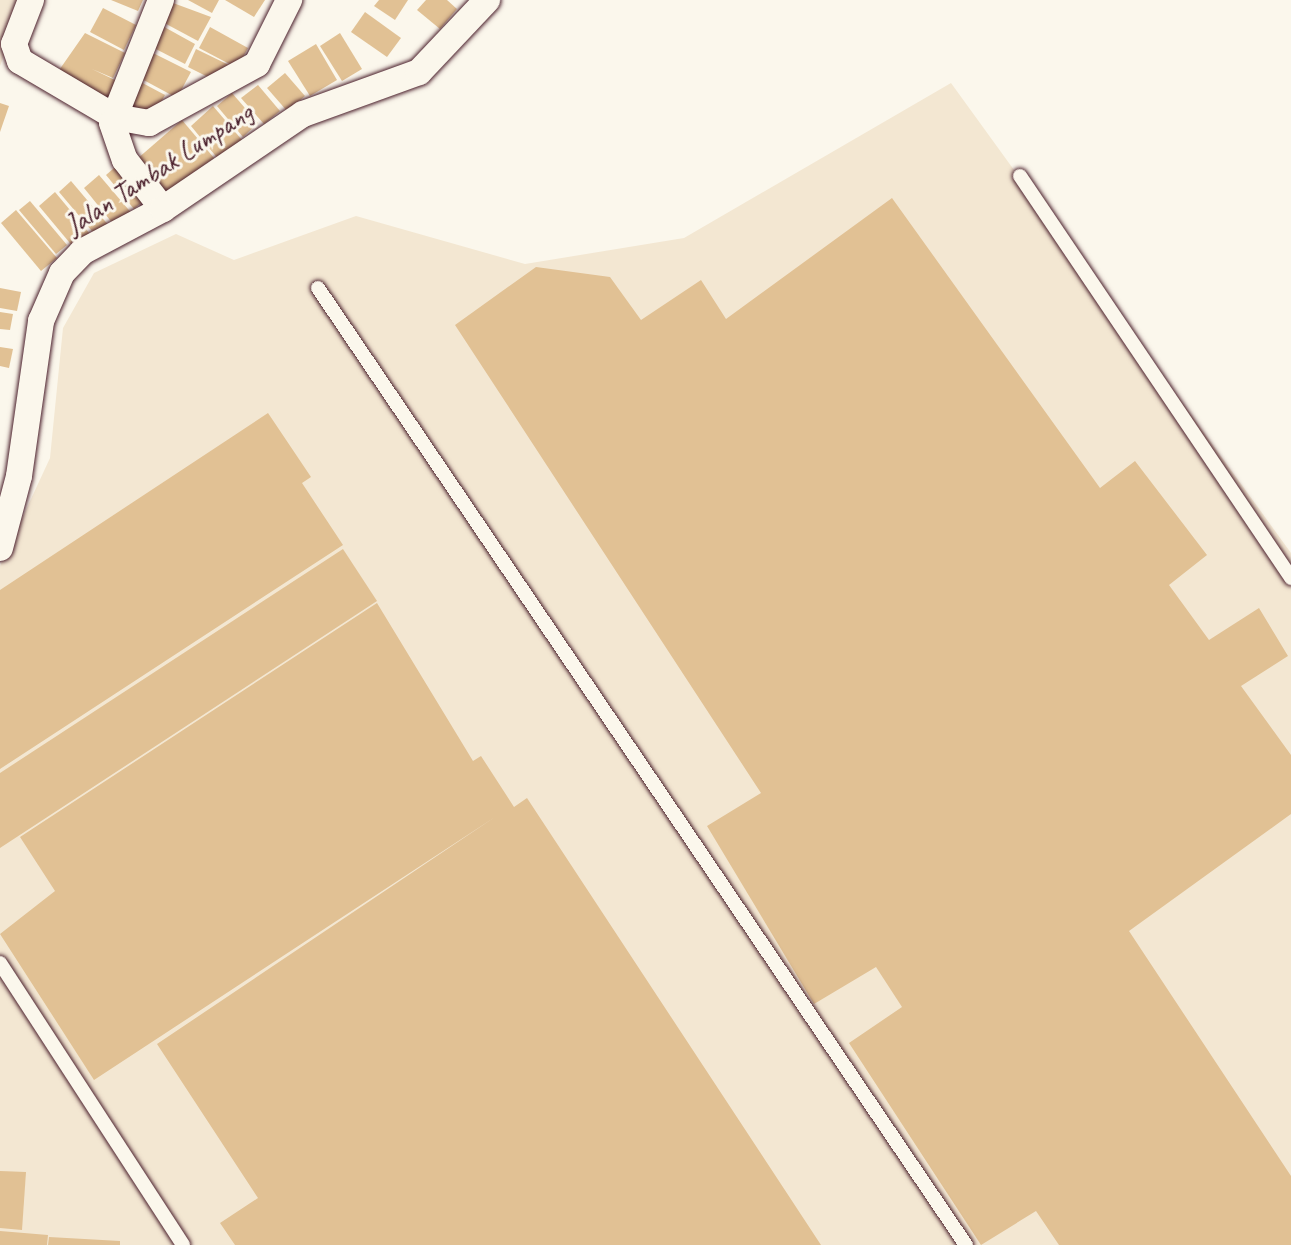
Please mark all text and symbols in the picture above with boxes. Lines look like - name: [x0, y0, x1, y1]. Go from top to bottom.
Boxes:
- street label: Jalan Tambak Lumpang: [59, 96, 259, 242]

